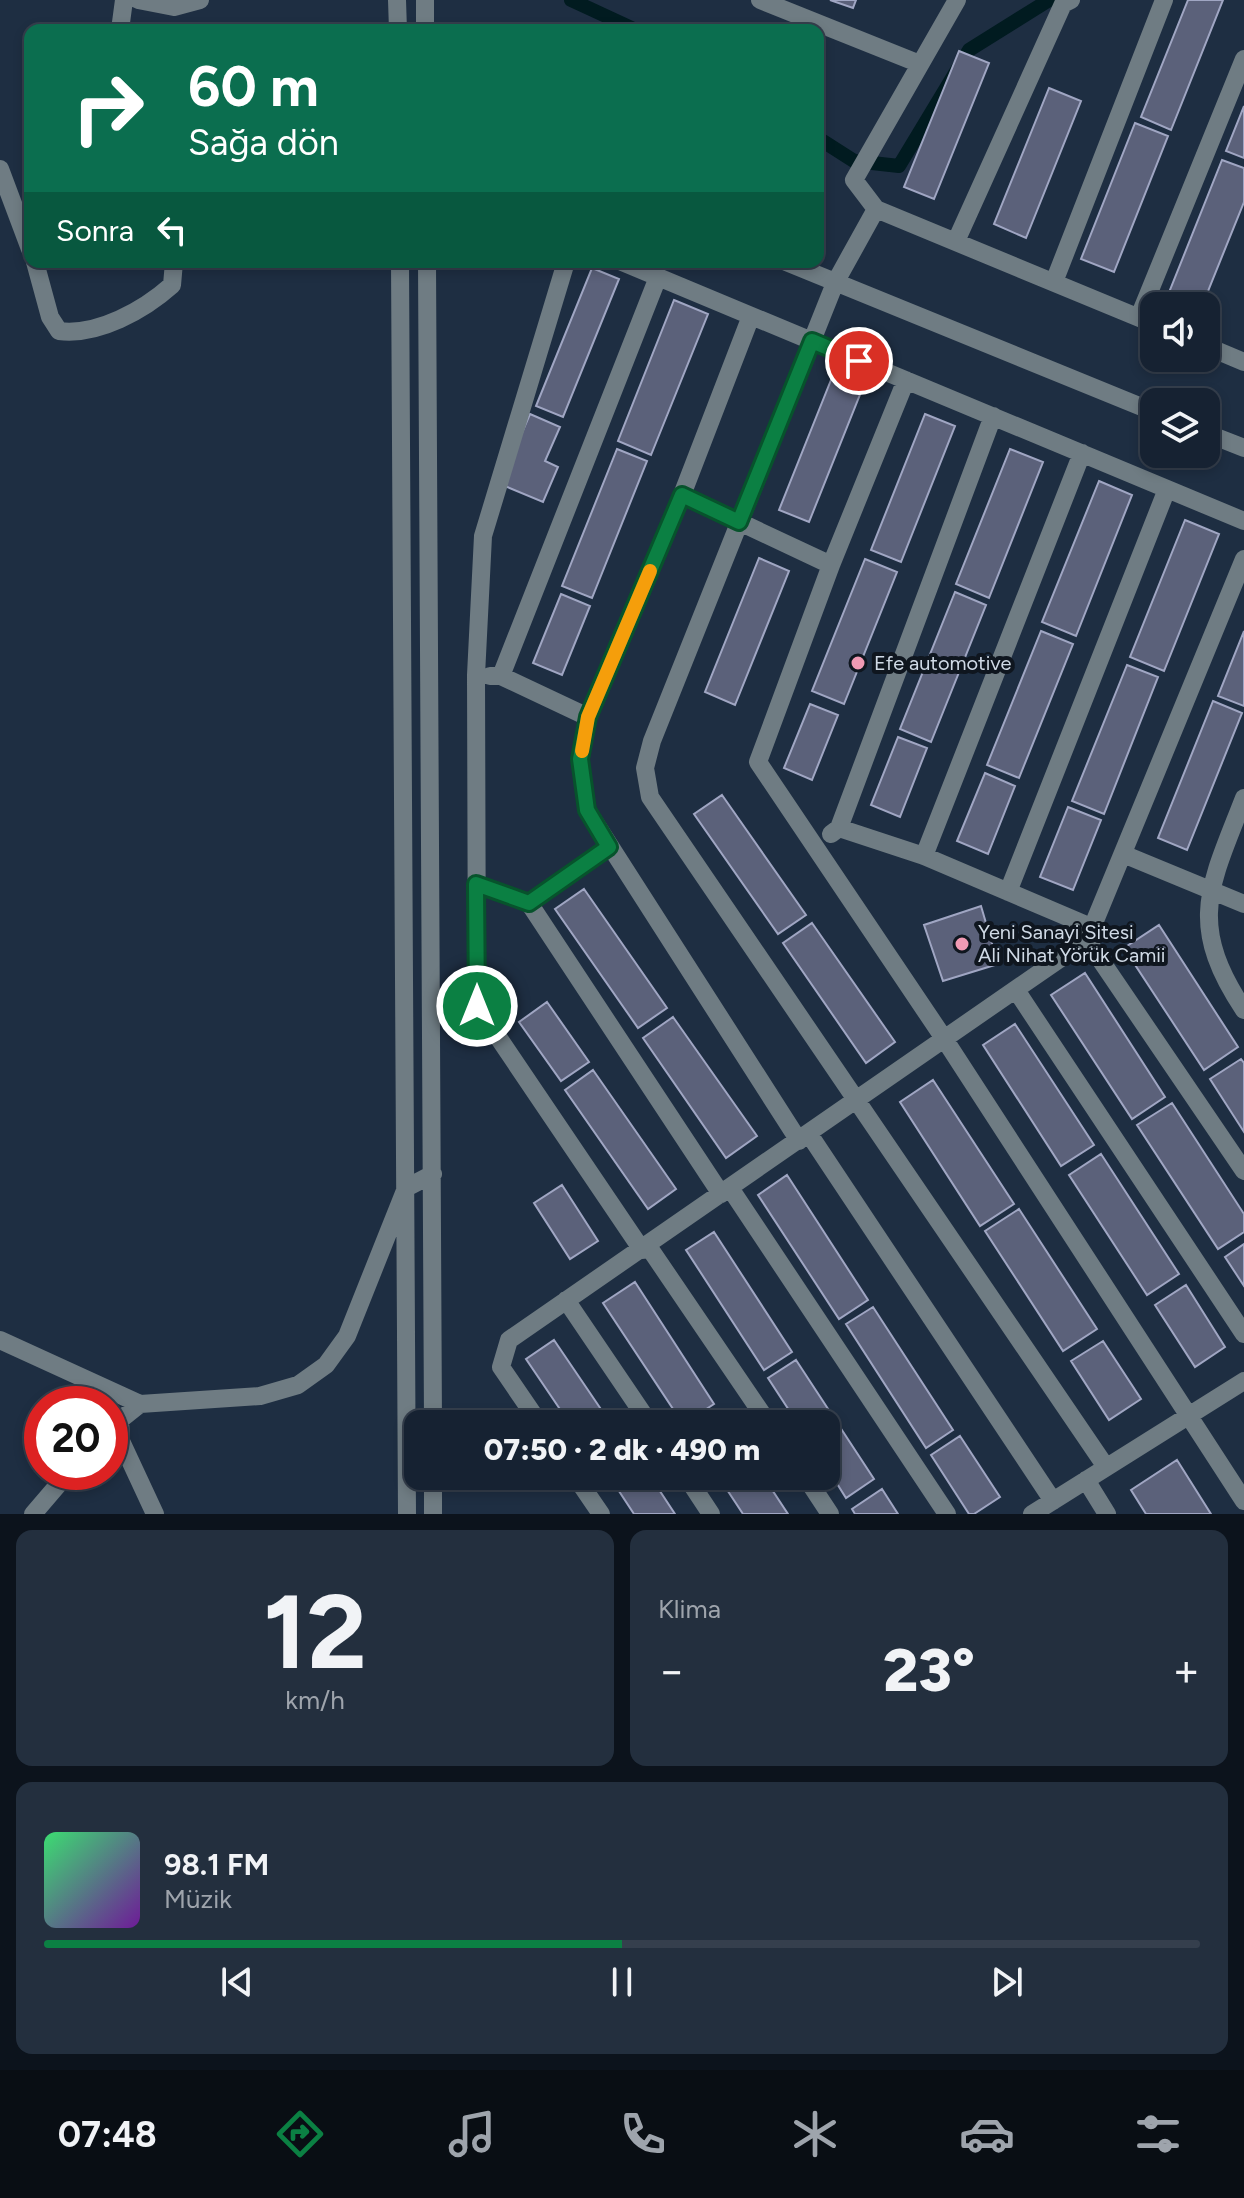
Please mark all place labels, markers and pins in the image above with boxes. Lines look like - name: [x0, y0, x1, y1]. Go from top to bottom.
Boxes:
- pin: [825, 327, 893, 395]
- place label: Efe automotive: [874, 651, 1011, 675]
- marker: Efe automotive: [849, 654, 867, 672]
- place label: Yeni Sanayi Sitesi Ali Nihat Yörük Camii: [978, 920, 1165, 967]
- marker: Yeni Sanayi Sitesi Ali Nihat Yörük Camii: [953, 935, 971, 953]

